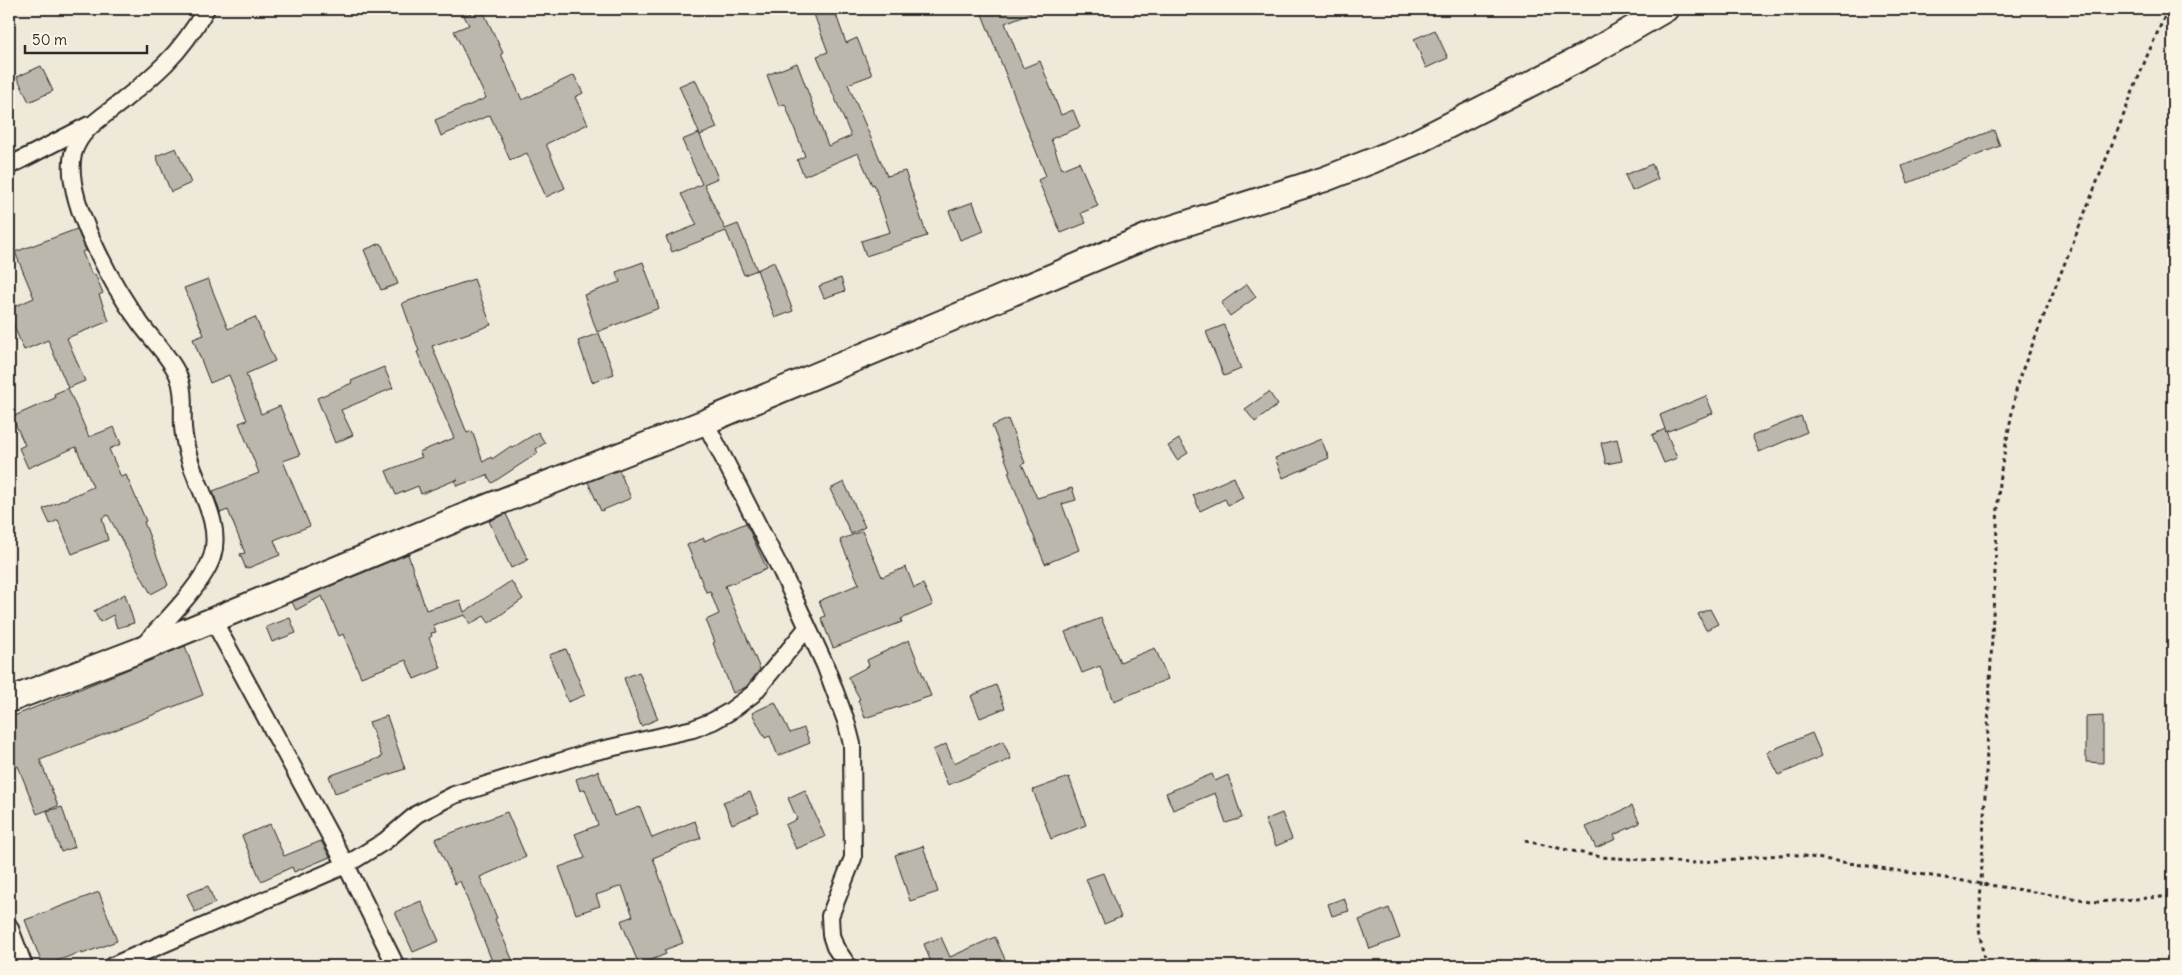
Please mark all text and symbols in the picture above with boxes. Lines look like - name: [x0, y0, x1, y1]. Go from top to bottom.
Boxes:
- scale bar: [25, 22, 148, 54]
- text: 50 m: [32, 30, 67, 49]

